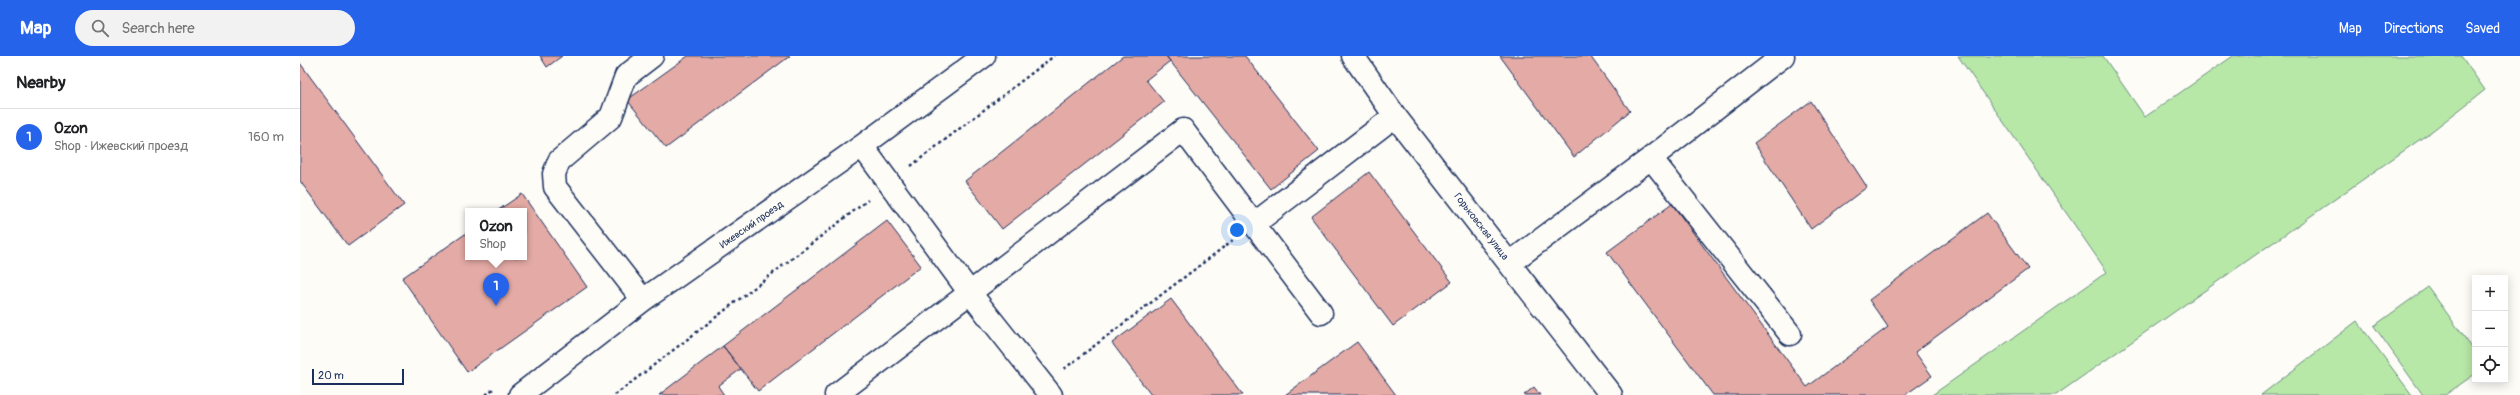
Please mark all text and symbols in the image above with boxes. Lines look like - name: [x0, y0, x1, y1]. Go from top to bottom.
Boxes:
- search box: [75, 10, 355, 46]
- text: Map: [20, 16, 51, 40]
- icon: search: [89, 17, 111, 39]
- text: Search here: [121, 19, 195, 38]
- text: Map: [2339, 20, 2362, 37]
- text: Directions: [2384, 20, 2443, 37]
- text: Saved: [2465, 20, 2500, 37]
- text: Nearby: [16, 72, 65, 93]
- text: Ozon: [54, 119, 88, 138]
- text: 1: [26, 129, 32, 145]
- text: 160 m: [248, 129, 284, 145]
- text: Shop · Ижевский проезд: [54, 138, 188, 154]
- street label: Горьковская улица: [1451, 191, 1511, 263]
- street label: Ижевский проезд: [717, 198, 786, 251]
- popup: [465, 208, 527, 260]
- text: Ozon: [479, 217, 513, 236]
- your location: [1227, 220, 1247, 240]
- text: Shop: [479, 236, 506, 252]
- pin: 1: [483, 273, 509, 306]
- map controls: [2472, 275, 2508, 383]
- button: +: [2472, 275, 2508, 311]
- button: −: [2472, 311, 2508, 347]
- button: locate: [2472, 347, 2508, 383]
- scale bar: [312, 367, 404, 386]
- text: 20 m: [318, 369, 344, 382]

